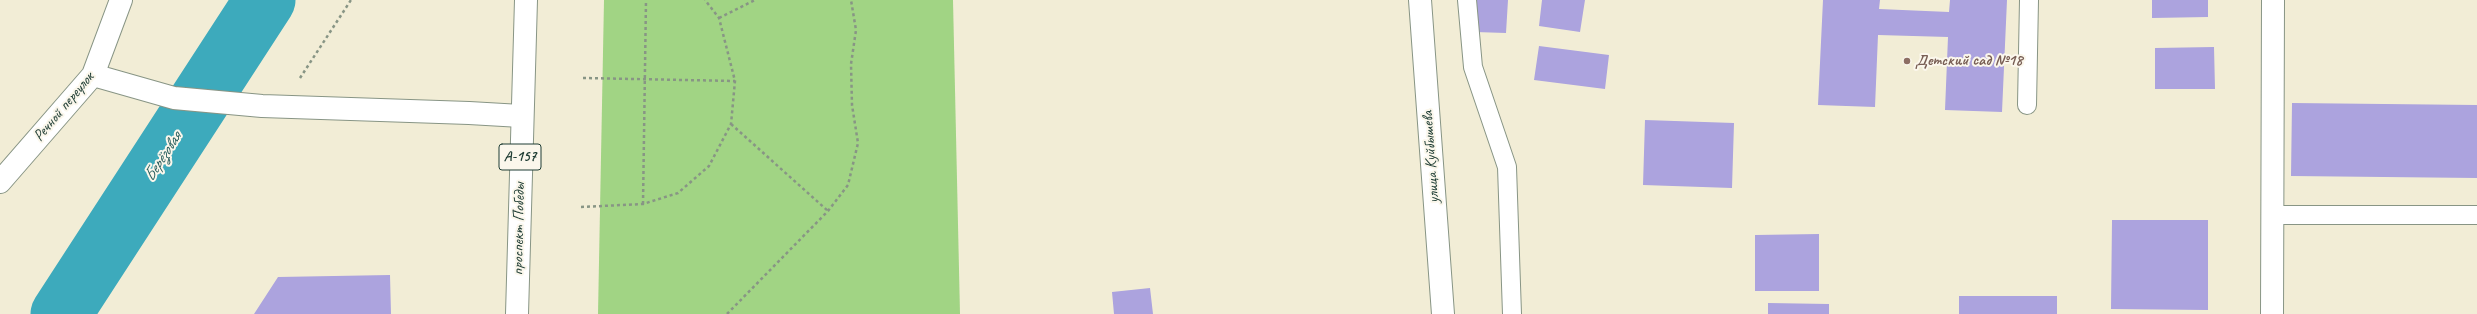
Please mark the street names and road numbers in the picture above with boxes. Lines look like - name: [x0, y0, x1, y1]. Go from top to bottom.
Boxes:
- street label: Речной переулок: [29, 68, 99, 146]
- street label: улица Куйбышева: [1418, 110, 1444, 204]
- road number: А-157: [499, 144, 541, 170]
- street label: проспект Победы: [509, 182, 529, 276]

